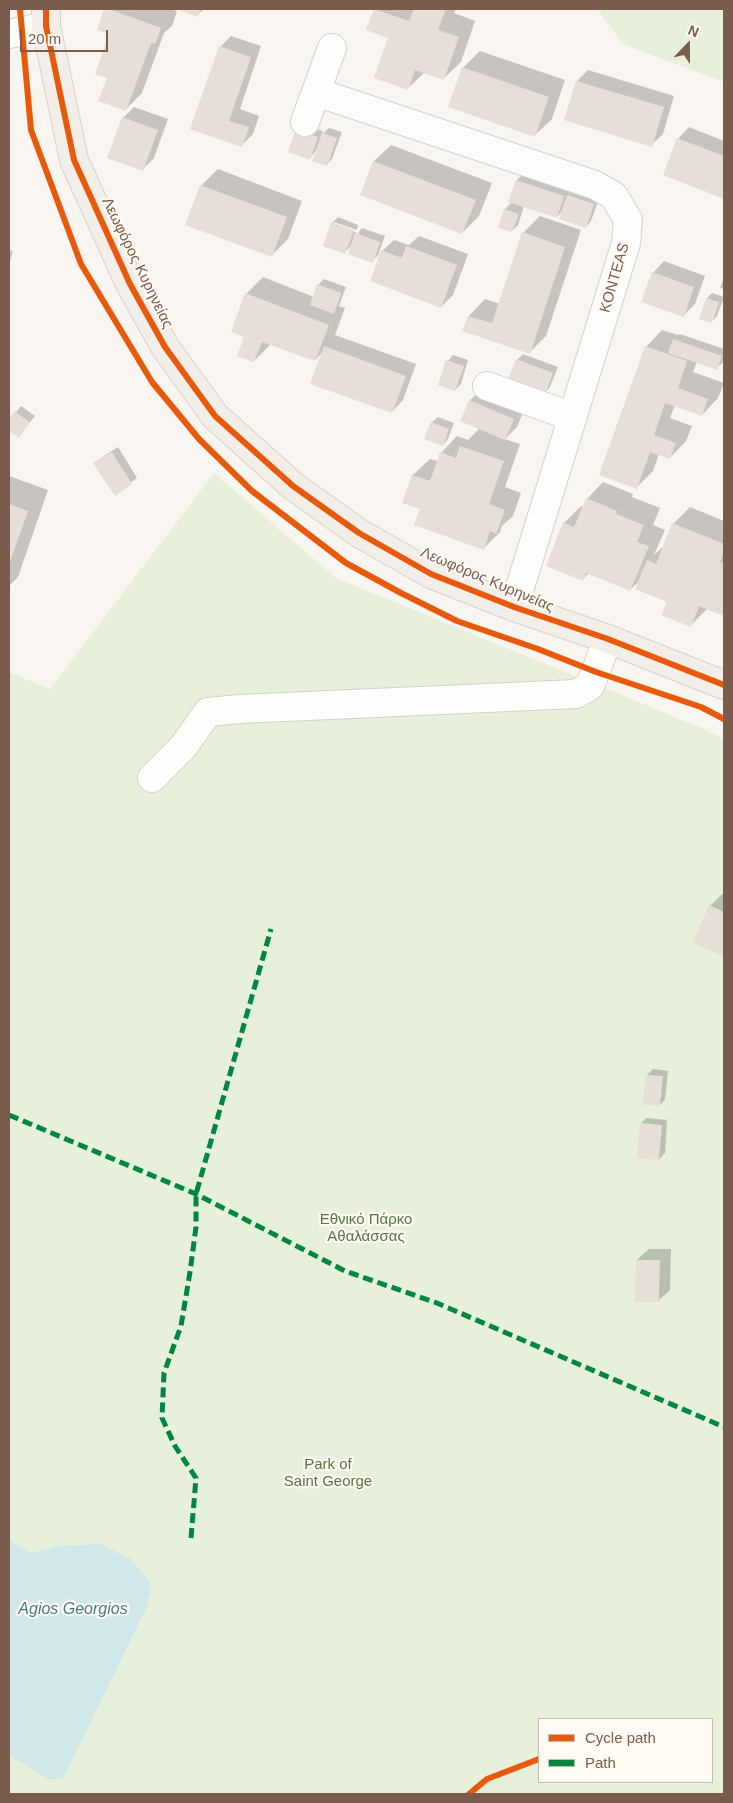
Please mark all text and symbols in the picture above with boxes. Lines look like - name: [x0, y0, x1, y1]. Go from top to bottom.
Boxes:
- scale bar: [22, 20, 110, 52]
- north arrow: [663, 20, 713, 70]
- text: N: [686, 22, 701, 40]
- text: 20 m: [28, 30, 61, 47]
- street label: Λεωφόρος Κυρηνείας: [98, 195, 176, 331]
- street label: KONTEAS: [596, 241, 634, 315]
- street label: Λεωφόρος Κυρηνείας: [418, 544, 556, 616]
- park label: Εθνικό Πάρκο Αθαλάσσας: [320, 1211, 412, 1246]
- park label: Park of Saint George: [284, 1456, 372, 1491]
- water label: Agios Georgios: [18, 1600, 128, 1620]
- legend: [538, 1718, 713, 1783]
- text: Cycle path: [585, 1729, 656, 1746]
- text: Path: [585, 1754, 616, 1771]

